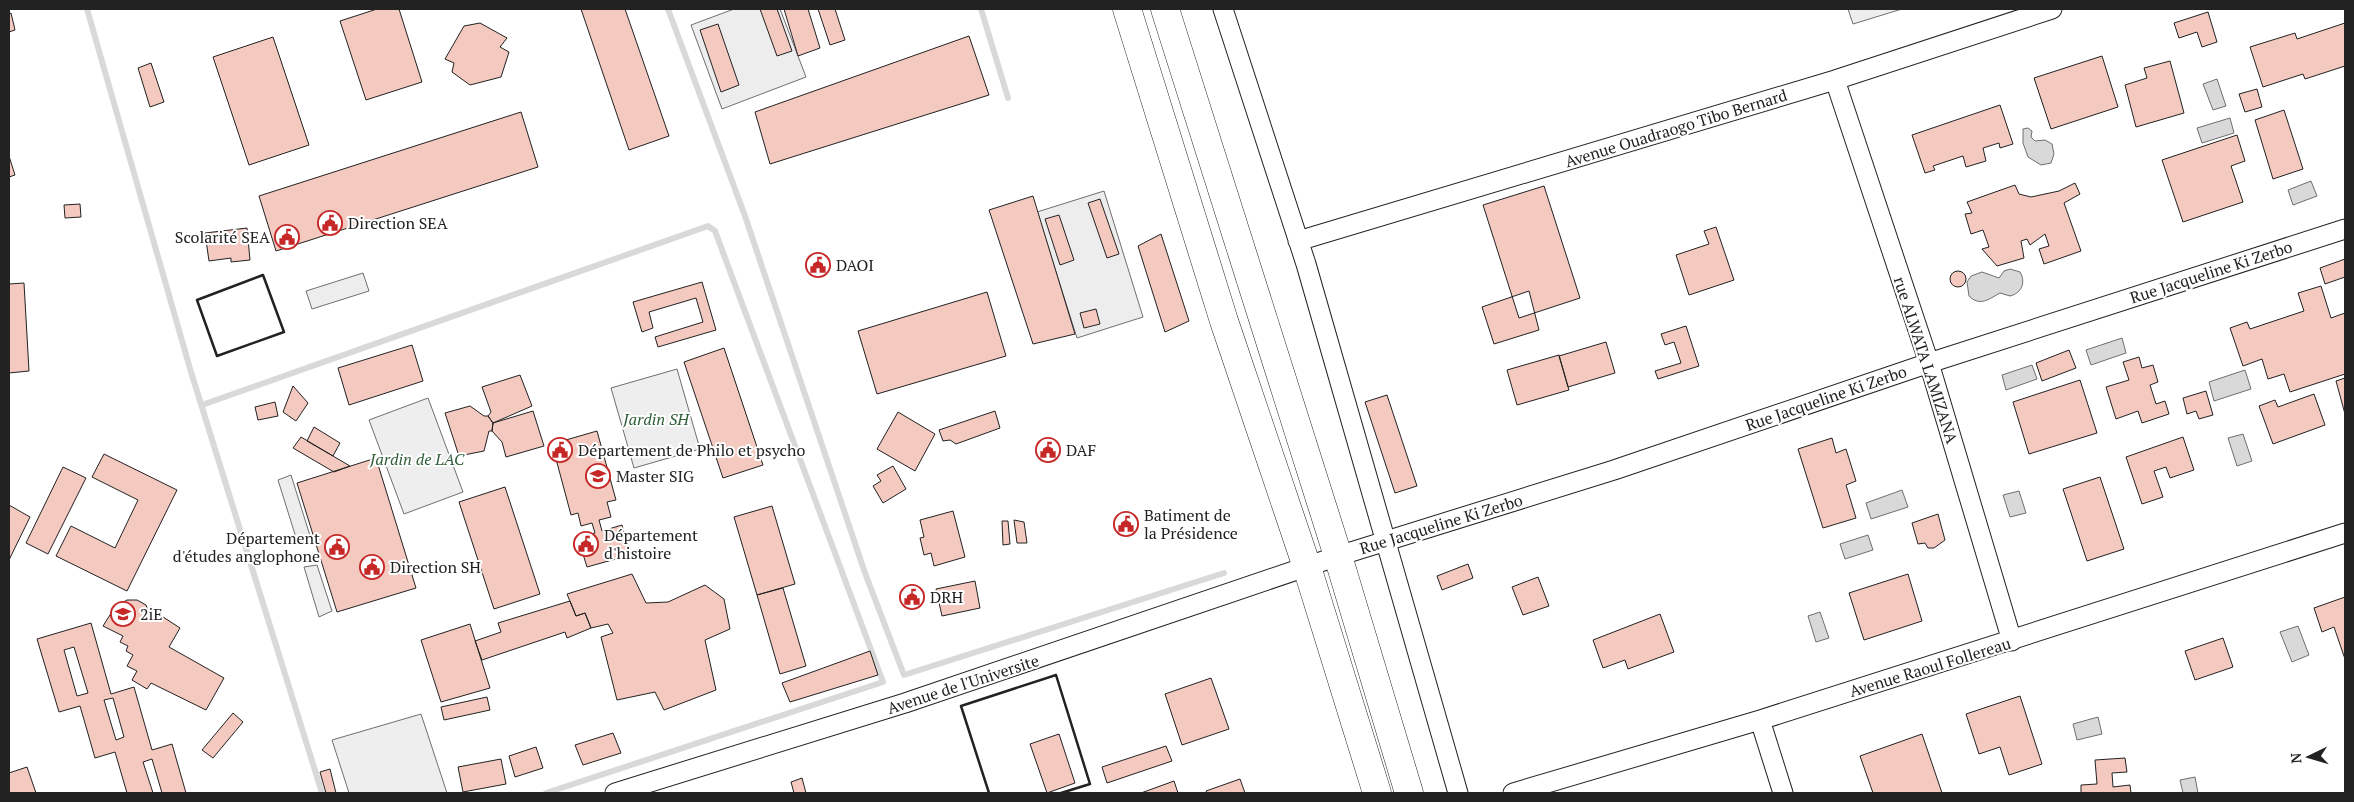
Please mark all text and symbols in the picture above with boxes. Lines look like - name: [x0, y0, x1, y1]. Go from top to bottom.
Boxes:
- street label: Avenue Ouadraogo Tibo Bernard: [1562, 84, 1790, 172]
- public building icon: Direction SEA: [317, 210, 343, 236]
- place label: Direction SEA: [348, 212, 448, 234]
- public building icon: Scolarité SEA: [274, 224, 300, 250]
- place label: Scolarité SEA: [175, 226, 270, 248]
- street label: Rue Jacqueline Ki Zerbo: [2127, 235, 2295, 309]
- public building icon: DAOI: [805, 252, 831, 278]
- place label: DAOI: [836, 254, 874, 276]
- street label: rue ALWATA LAMIZANA: [1889, 274, 1963, 446]
- street label: Rue Jacqueline Ki Zerbo: [1742, 360, 1910, 436]
- park label: Jardin SH: [622, 408, 690, 430]
- public building icon: Département de Philo et psycho: [547, 437, 573, 463]
- public building icon: DAF: [1035, 437, 1061, 463]
- place label: Département de Philo et psycho: [578, 439, 805, 461]
- place label: DAF: [1066, 439, 1096, 461]
- park label: Jardin de LAC: [369, 448, 465, 470]
- school or university icon: Master SIG: [585, 463, 611, 489]
- place label: Master SIG: [616, 465, 694, 487]
- street label: Rue Jacqueline Ki Zerbo: [1357, 489, 1525, 559]
- place label: Batiment de la Présidence: [1144, 504, 1238, 544]
- public building icon: Batiment de la Présidence: [1113, 511, 1139, 537]
- place label: Département d'histoire: [604, 524, 698, 564]
- place label: Département d'études anglophone: [173, 527, 320, 567]
- public building icon: Département d'histoire: [573, 531, 599, 557]
- public building icon: Département d'études anglophone: [324, 534, 350, 560]
- public building icon: Direction SH: [359, 554, 385, 580]
- place label: Direction SH: [390, 556, 481, 578]
- public building icon: DRH: [899, 584, 925, 610]
- place label: DRH: [930, 586, 964, 608]
- school or university icon: 2iE: [110, 601, 136, 627]
- place label: 2iE: [140, 603, 163, 625]
- street label: Avenue Raoul Follereau: [1846, 632, 2014, 702]
- street label: Avenue de l'Universite: [884, 649, 1042, 719]
- north arrow: [2284, 732, 2334, 782]
- text: N: [2286, 752, 2305, 764]

